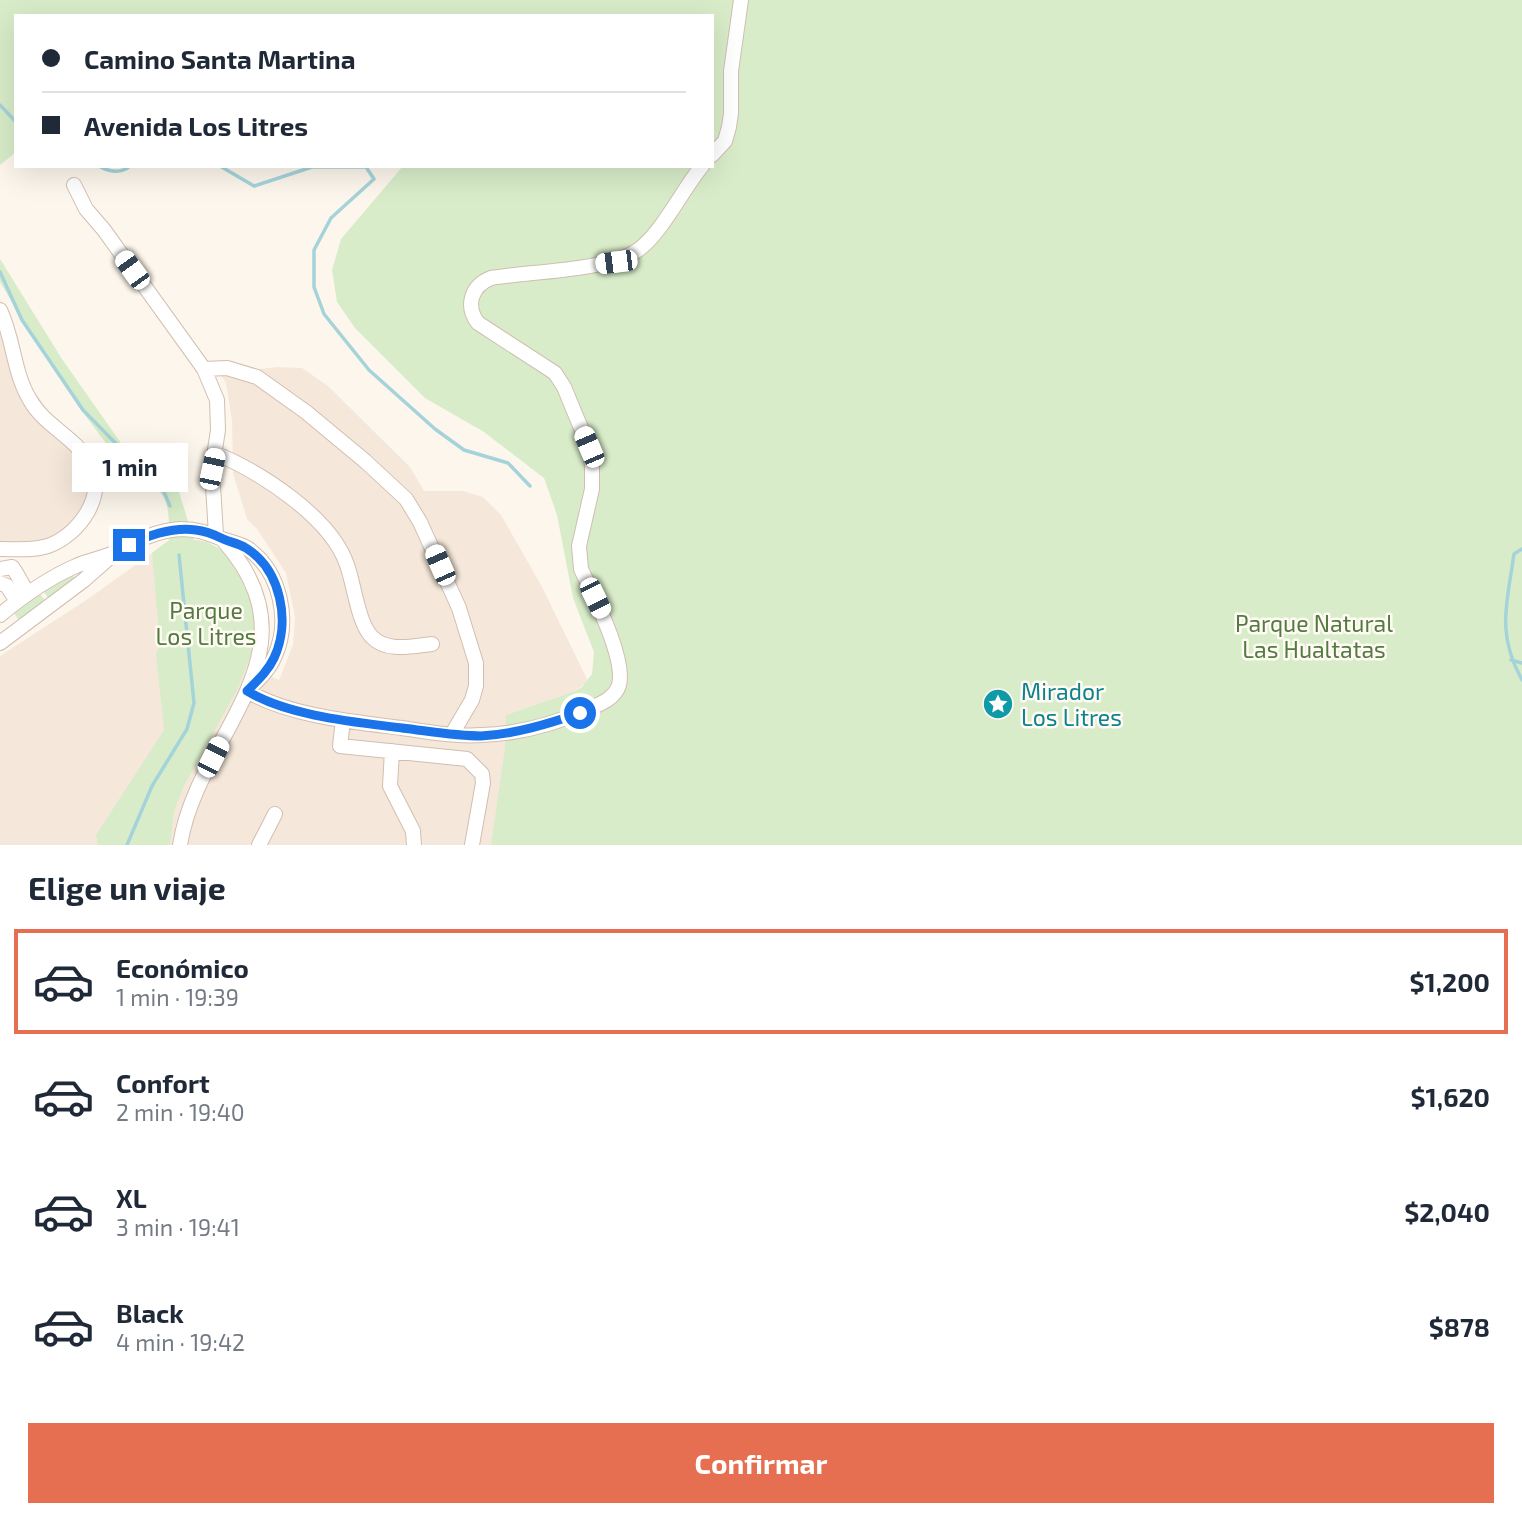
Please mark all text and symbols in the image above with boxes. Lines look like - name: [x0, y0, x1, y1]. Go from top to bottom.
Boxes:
- text: Camino Santa Martina: [84, 43, 356, 74]
- text: Avenida Los Litres: [84, 110, 308, 141]
- car: [112, 247, 153, 293]
- car: [594, 249, 639, 275]
- car: [572, 424, 607, 470]
- callout: 1 min: [71, 444, 187, 492]
- car: [198, 446, 227, 492]
- text: 1 min: [102, 453, 158, 481]
- route end: [113, 529, 145, 561]
- car: [422, 542, 459, 588]
- car: [577, 575, 614, 621]
- park label: Parque Los Litres: [156, 596, 256, 650]
- park label: Parque Natural Las Hualtatas: [1235, 609, 1393, 663]
- place label: Mirador Los Litres: [1021, 677, 1122, 731]
- place icon: Mirador Los Litres: [981, 687, 1015, 721]
- route start: [564, 697, 596, 729]
- car: [195, 734, 232, 780]
- text: Elige un viaje: [28, 868, 226, 906]
- icon: car: [32, 950, 95, 1013]
- text: Económico: [116, 952, 249, 983]
- text: $1,200: [1409, 966, 1490, 997]
- text: 1 min · 19:39: [116, 983, 239, 1011]
- icon: car: [32, 1065, 95, 1128]
- text: Confort: [116, 1067, 210, 1098]
- text: $1,620: [1411, 1081, 1490, 1112]
- text: 2 min · 19:40: [116, 1098, 245, 1126]
- icon: car: [32, 1180, 95, 1243]
- text: XL: [116, 1182, 147, 1213]
- text: $2,040: [1404, 1196, 1490, 1227]
- text: 3 min · 19:41: [116, 1213, 240, 1241]
- icon: car: [32, 1295, 95, 1358]
- text: Black: [116, 1297, 184, 1328]
- text: $878: [1429, 1311, 1490, 1342]
- text: 4 min · 19:42: [116, 1328, 245, 1356]
- button: Confirmar: [28, 1423, 1494, 1503]

